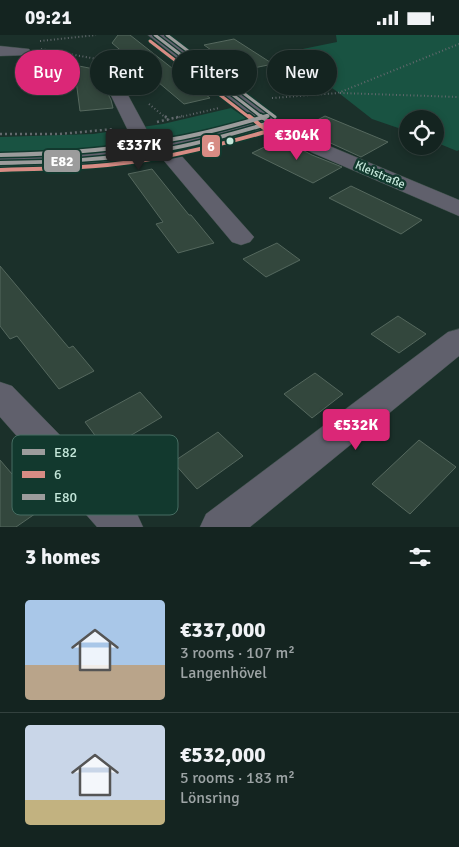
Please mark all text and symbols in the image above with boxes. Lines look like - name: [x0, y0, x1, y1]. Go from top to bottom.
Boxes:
- text: 09:21: [25, 6, 72, 30]
- chip: Buy: [15, 50, 80, 95]
- chip: Rent: [90, 50, 162, 95]
- chip: Filters: [172, 50, 257, 95]
- chip: New: [267, 50, 337, 95]
- map controls: [399, 110, 444, 155]
- button: locate: [399, 110, 444, 155]
- pin: €304K: [262, 119, 332, 161]
- text: €304K: [275, 125, 319, 145]
- pin: €337K: [104, 129, 174, 171]
- line badge: 6: [201, 134, 221, 158]
- text: €337K: [117, 135, 161, 155]
- unlabelled marker: [225, 136, 235, 146]
- text: 6: [207, 138, 215, 155]
- line badge: E82: [43, 149, 81, 173]
- text: E82: [50, 153, 74, 170]
- street label: Kleistraße: [353, 158, 407, 192]
- pin: €532K: [321, 409, 391, 451]
- text: €532K: [334, 415, 378, 435]
- legend: [12, 435, 178, 515]
- text: E82: [54, 444, 77, 461]
- text: 6: [54, 466, 62, 483]
- text: E80: [54, 489, 77, 506]
- icon: filters: [406, 543, 434, 571]
- text: 3 homes: [25, 544, 100, 570]
- text: €337,000: [180, 617, 266, 643]
- icon: home: [65, 620, 125, 680]
- text: 3 rooms · 107 m²: [180, 643, 295, 663]
- text: Langenhövel: [180, 663, 267, 683]
- text: €532,000: [180, 742, 266, 768]
- icon: home: [65, 745, 125, 805]
- text: 5 rooms · 183 m²: [180, 768, 295, 788]
- text: Lönsring: [180, 788, 240, 808]

